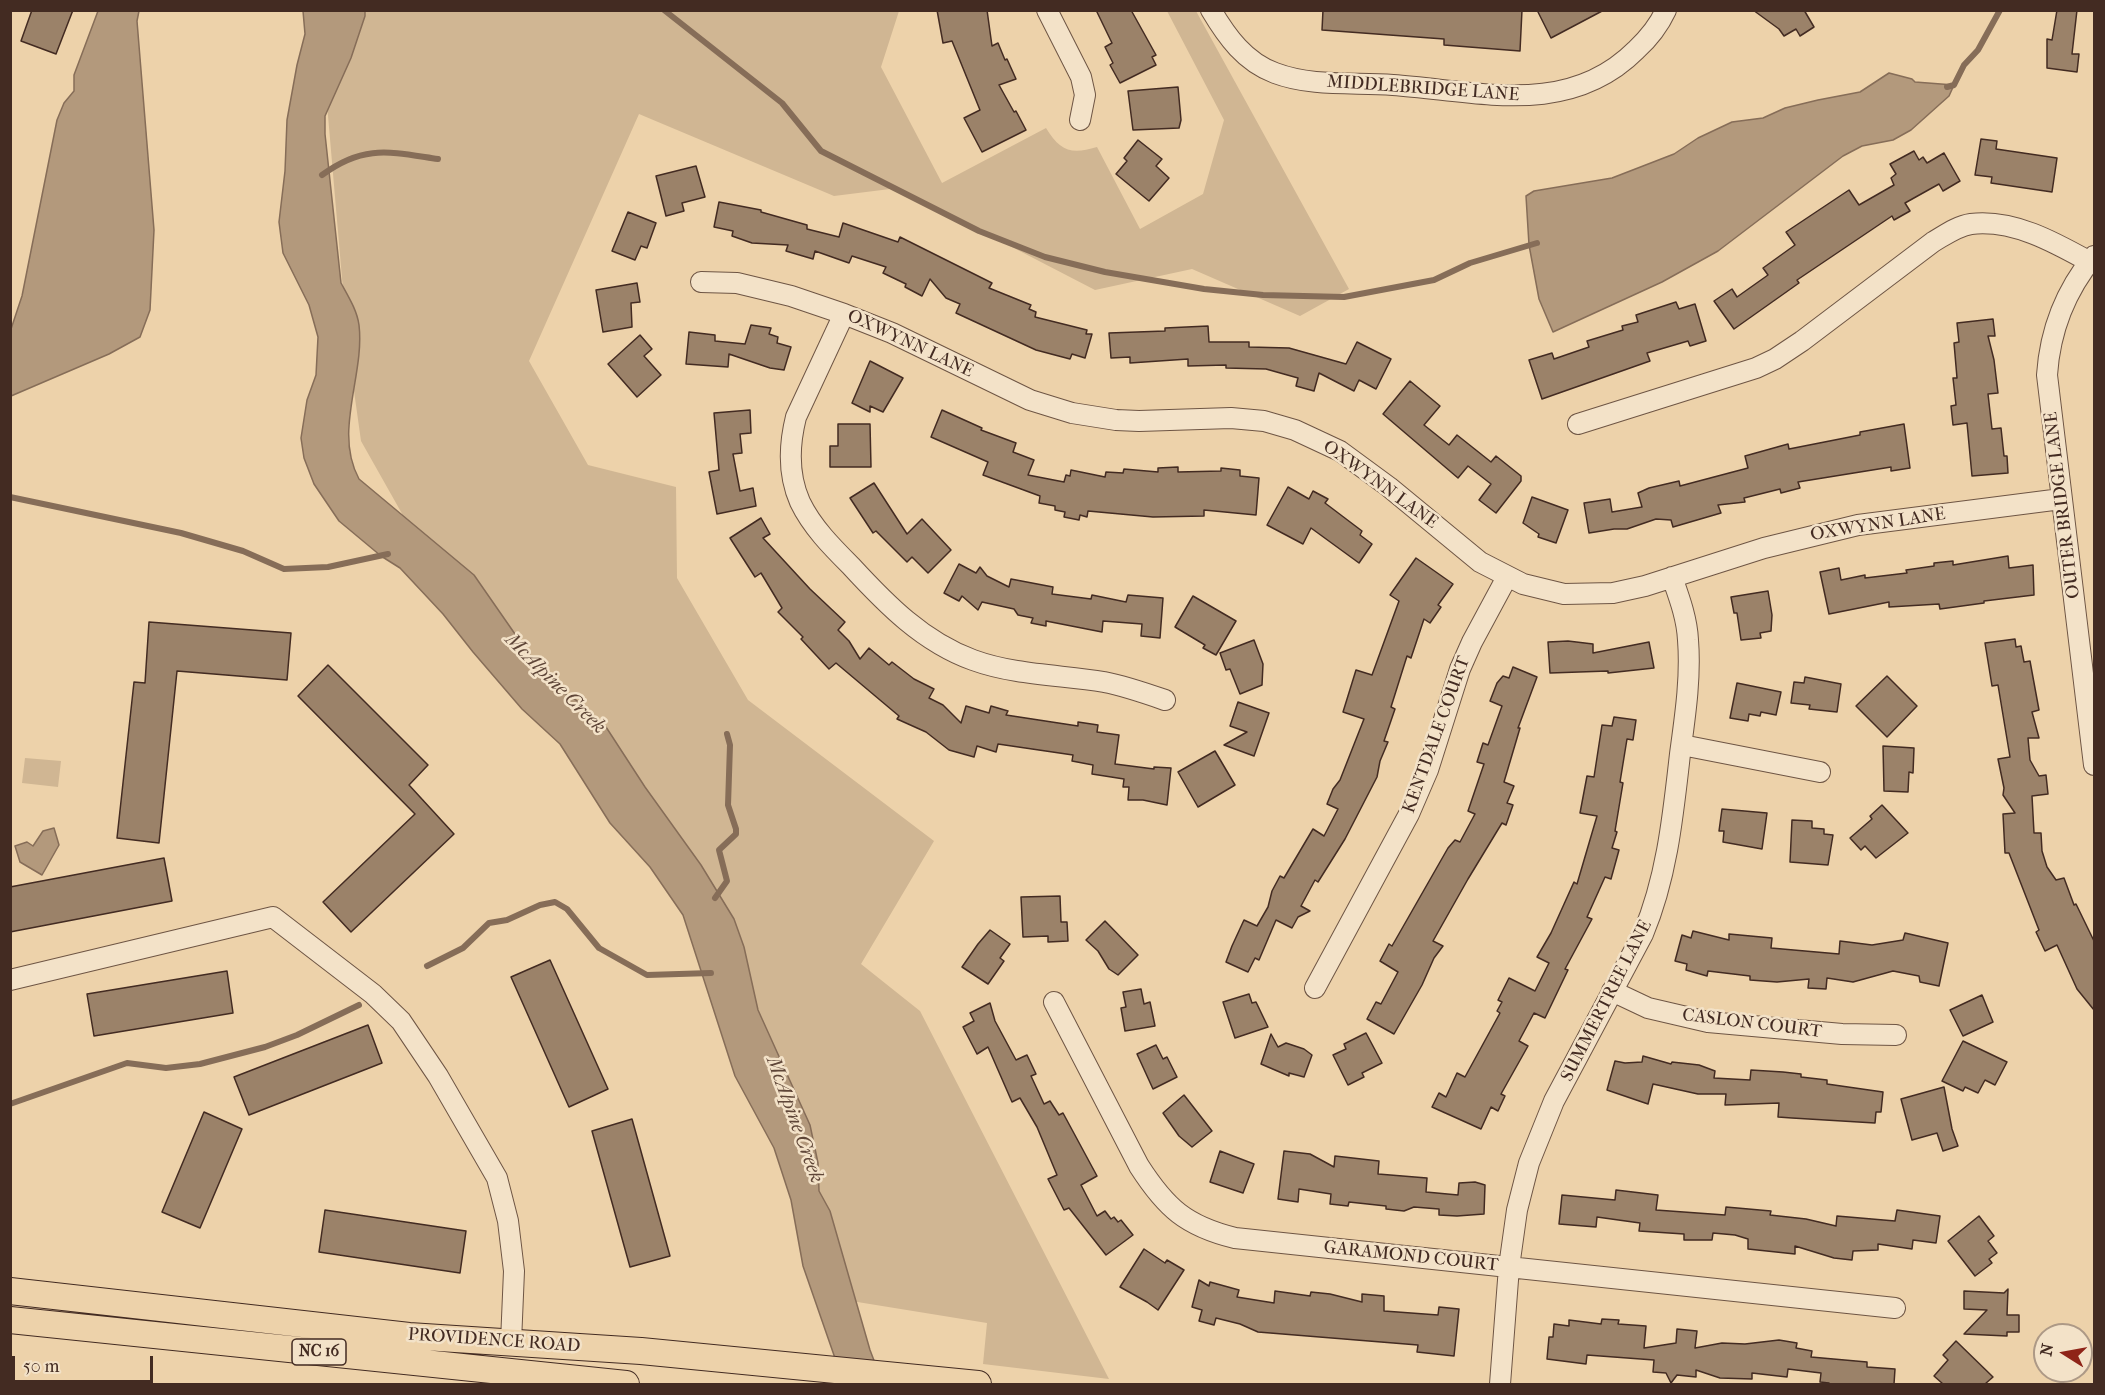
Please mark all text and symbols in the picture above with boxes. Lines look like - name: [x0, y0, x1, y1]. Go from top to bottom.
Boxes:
- street label: MIDDLEBRIDGE LANE: [1326, 72, 1520, 106]
- street label: OXWYNN LANE: [843, 305, 977, 383]
- street label: OUTER BRIDGE LANE: [2041, 410, 2085, 600]
- street label: OXWYNN LANE: [1318, 436, 1442, 534]
- street label: OXWYNN LANE: [1809, 504, 1947, 546]
- water label: McAlpine Creek: [500, 629, 610, 739]
- street label: KENTDALE COURT: [1399, 654, 1475, 816]
- street label: SUMMERTREE LANE: [1557, 917, 1657, 1085]
- street label: CASLON COURT: [1681, 1005, 1823, 1043]
- water label: McAlpine Creek: [760, 1054, 828, 1186]
- street label: GARAMOND COURT: [1323, 1237, 1499, 1277]
- north arrow: [2033, 1323, 2093, 1383]
- street label: PROVIDENCE ROAD: [407, 1324, 581, 1358]
- road number: NC 16: [292, 1339, 346, 1365]
- text: N: [2036, 1342, 2057, 1358]
- scale bar: [15, 1344, 156, 1382]
- text: 50 m: [23, 1356, 59, 1377]

